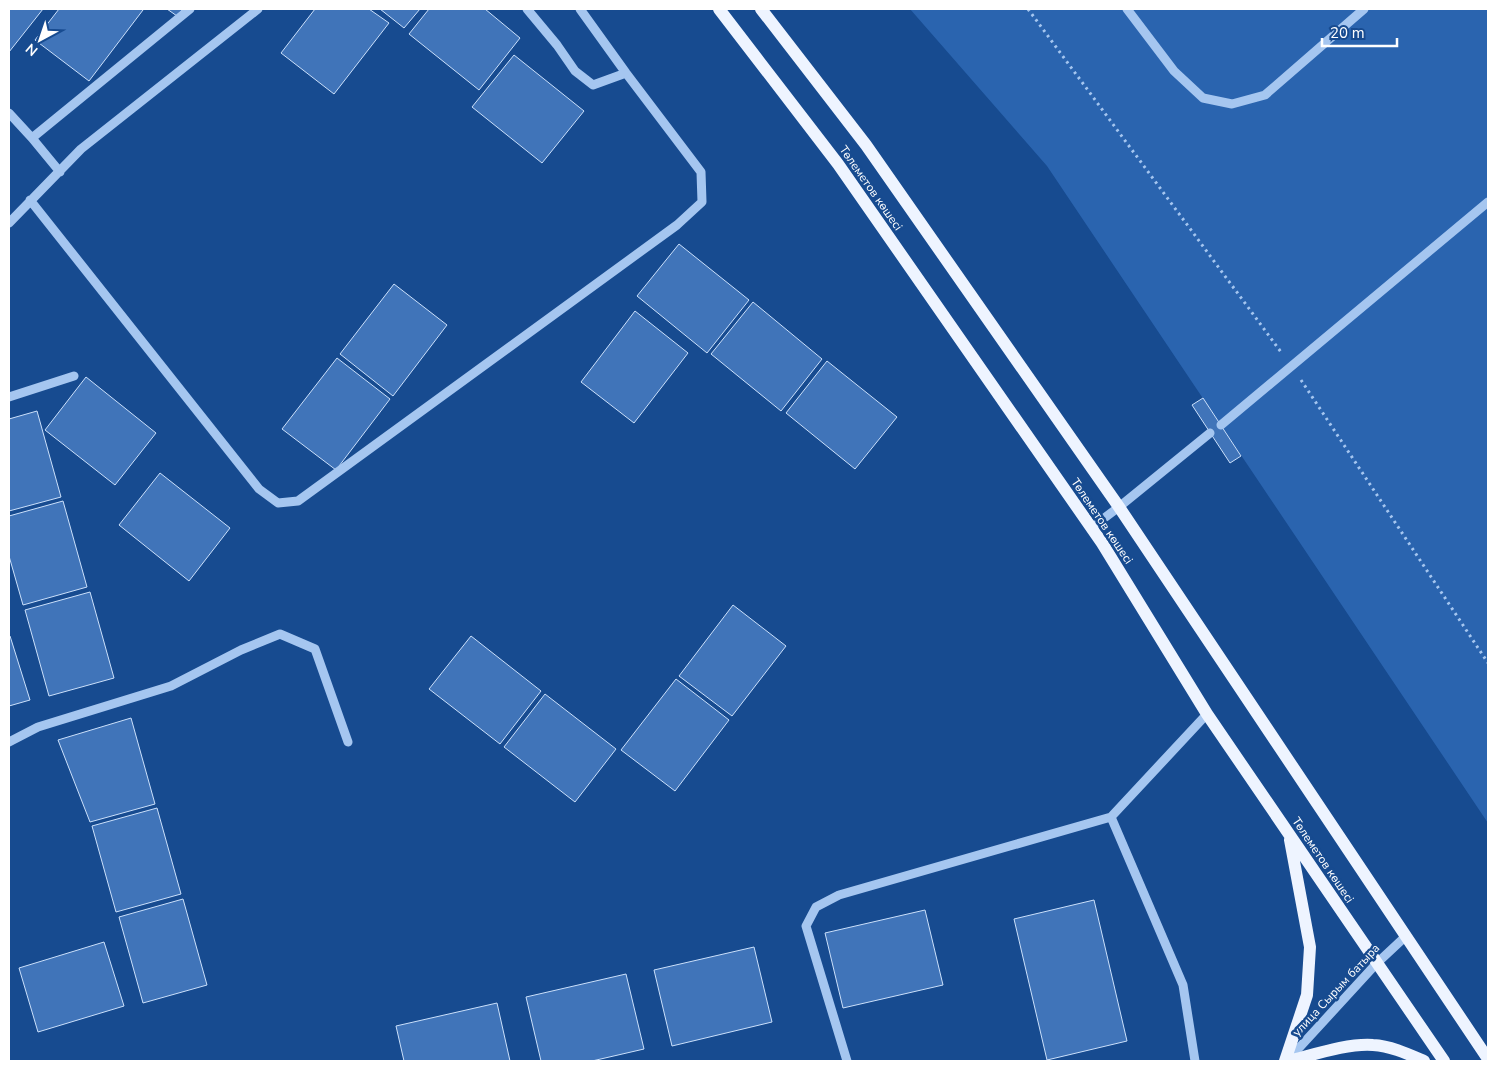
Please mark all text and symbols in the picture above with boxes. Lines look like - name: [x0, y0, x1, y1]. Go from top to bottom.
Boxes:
- north arrow: [15, 15, 65, 65]
- scale bar: [1322, 15, 1397, 47]
- text: 20 m: [1330, 23, 1365, 43]
- text: N: [22, 39, 42, 60]
- street label: Төлеметов көшесі: [836, 142, 906, 234]
- street label: Төлеметов көшесі: [1067, 475, 1137, 567]
- street label: Төлеметов көшесі: [1288, 814, 1358, 906]
- street label: улица Сырым батыра: [1289, 940, 1383, 1040]

